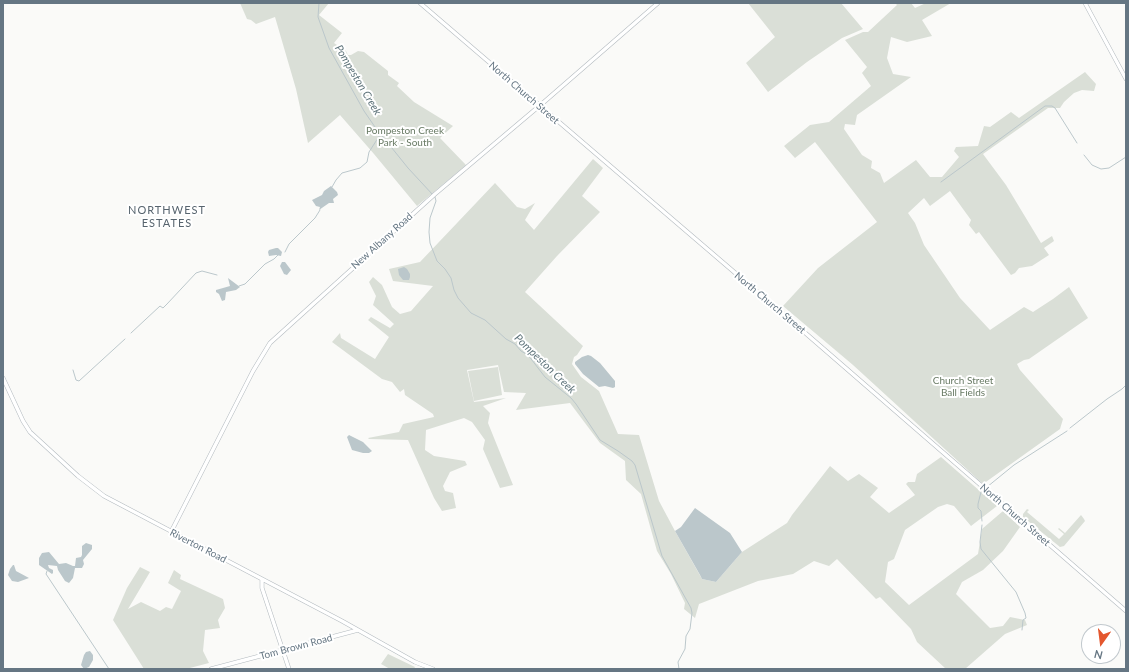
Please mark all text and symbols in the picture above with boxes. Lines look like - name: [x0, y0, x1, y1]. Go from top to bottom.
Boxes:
- water label: Pompeston Creek: [332, 42, 384, 118]
- street label: North Church Street: [486, 59, 562, 127]
- park label: Pompeston Creek Park - South: [366, 125, 444, 148]
- district label: NORTHWEST ESTATES: [128, 203, 206, 229]
- street label: New Albany Road: [349, 210, 415, 272]
- street label: North Church Street: [732, 270, 808, 336]
- water label: Pompeston Creek: [512, 332, 578, 396]
- park label: Church Street Ball Fields: [933, 375, 993, 398]
- street label: North Church Street: [977, 481, 1053, 549]
- street label: Riverton Road: [168, 527, 228, 565]
- north arrow: [1081, 624, 1121, 664]
- street label: Tom Brown Road: [258, 632, 334, 662]
- text: N: [1093, 648, 1104, 662]

